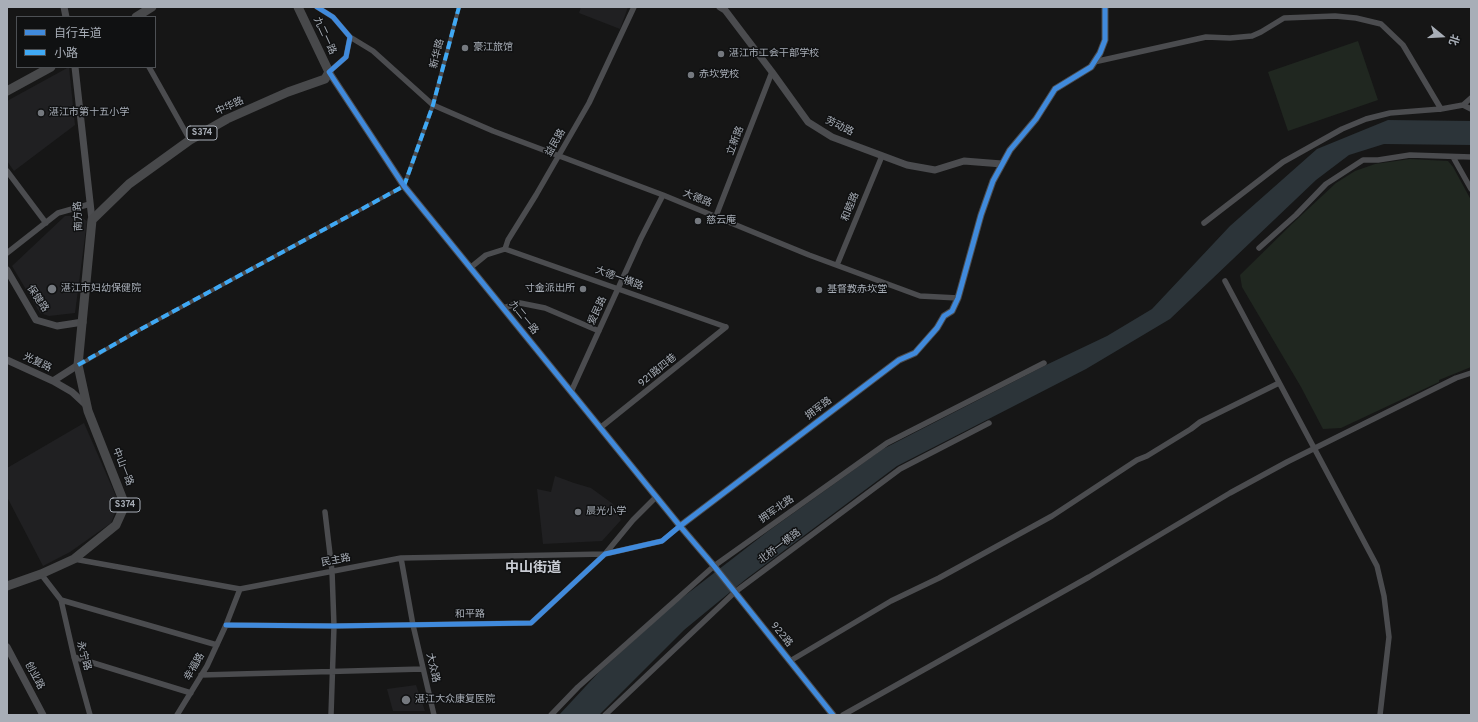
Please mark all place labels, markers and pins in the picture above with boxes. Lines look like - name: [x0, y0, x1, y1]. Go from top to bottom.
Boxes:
- place label: 豪江旅馆: [473, 42, 513, 54]
- marker: 豪江旅馆: [460, 43, 470, 53]
- place label: 湛江市工会干部学校: [729, 48, 819, 60]
- marker: 湛江市工会干部学校: [716, 49, 726, 59]
- place label: 赤坎党校: [699, 69, 739, 81]
- marker: 赤坎党校: [686, 70, 696, 80]
- place label: 湛江市第十五小学: [49, 107, 129, 119]
- marker: 湛江市第十五小学: [36, 108, 46, 118]
- place label: 慈云庵: [706, 215, 736, 227]
- marker: 慈云庵: [693, 216, 703, 226]
- marker: 湛江市妇幼保健院: [46, 283, 58, 295]
- place label: 湛江市妇幼保健院: [61, 283, 141, 295]
- place label: 寸金派出所: [525, 283, 575, 295]
- marker: 寸金派出所: [578, 284, 588, 294]
- place label: 基督教赤坎堂: [827, 284, 887, 296]
- marker: 基督教赤坎堂: [814, 285, 824, 295]
- place label: 晨光小学: [586, 506, 626, 518]
- marker: 晨光小学: [573, 507, 583, 517]
- marker: 湛江大众康复医院: [400, 694, 412, 706]
- place label: 湛江大众康复医院: [415, 694, 495, 706]

